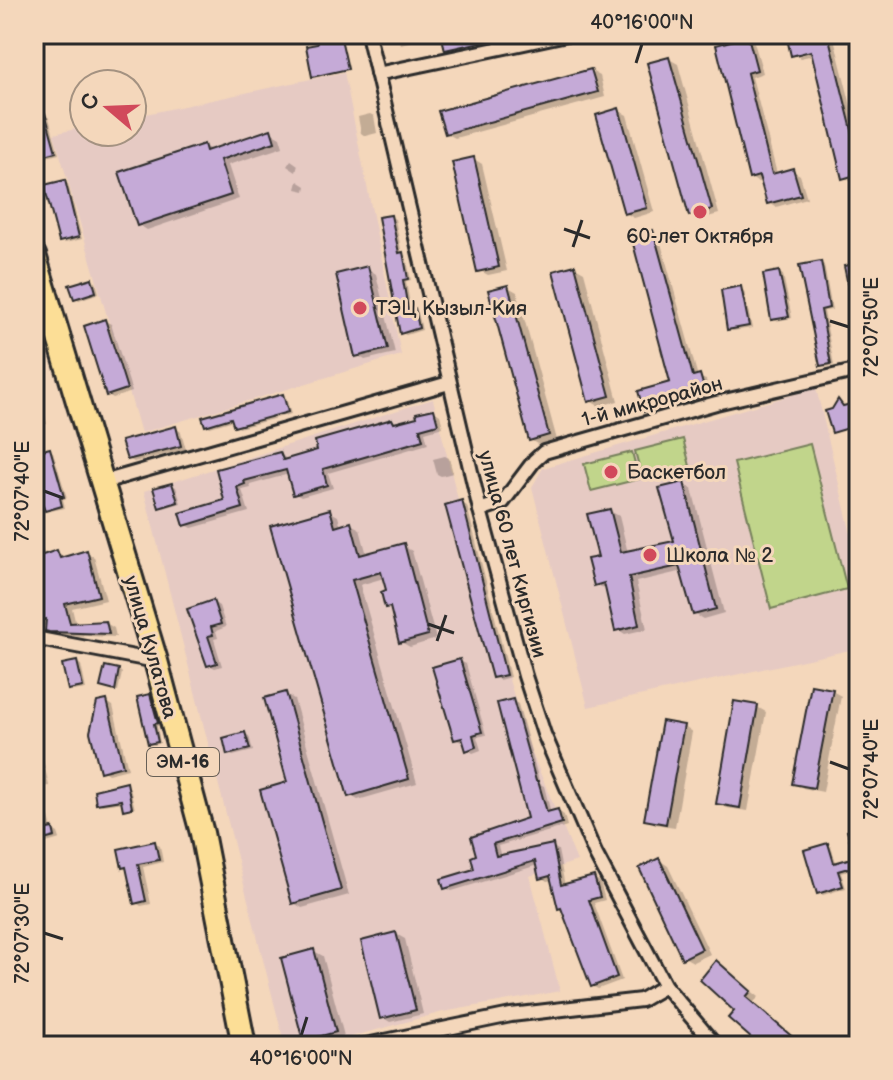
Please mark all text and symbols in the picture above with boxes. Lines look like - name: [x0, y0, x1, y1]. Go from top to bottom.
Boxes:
- text: 40°16'00"N: [590, 11, 694, 35]
- north arrow: [68, 68, 148, 148]
- text: С: [75, 90, 106, 114]
- marker: 60-лет Октября: [691, 203, 709, 221]
- place label: 60-лет Октября: [626, 225, 774, 249]
- text: 72°07'50"E: [860, 277, 884, 377]
- place label: ТЭЦ Кызыл-Кия: [376, 297, 527, 321]
- marker: ТЭЦ Кызыл-Кия: [351, 299, 369, 317]
- street label: 1-й микрорайон: [579, 372, 725, 432]
- text: 72°07'40"E: [11, 441, 35, 541]
- street label: улица 60 лет Киргизии: [473, 448, 551, 661]
- place label: Баскетбол: [627, 461, 726, 485]
- marker: Баскетбол: [602, 463, 620, 481]
- place label: Школа № 2: [666, 544, 773, 568]
- marker: Школа № 2: [641, 546, 659, 564]
- street label: улица Кулатова: [118, 573, 182, 722]
- text: 72°07'40"E: [860, 719, 884, 819]
- road number: ЭМ-16: [147, 748, 219, 776]
- text: 72°07'30"E: [11, 883, 35, 983]
- text: 40°16'00"N: [249, 1047, 353, 1071]

